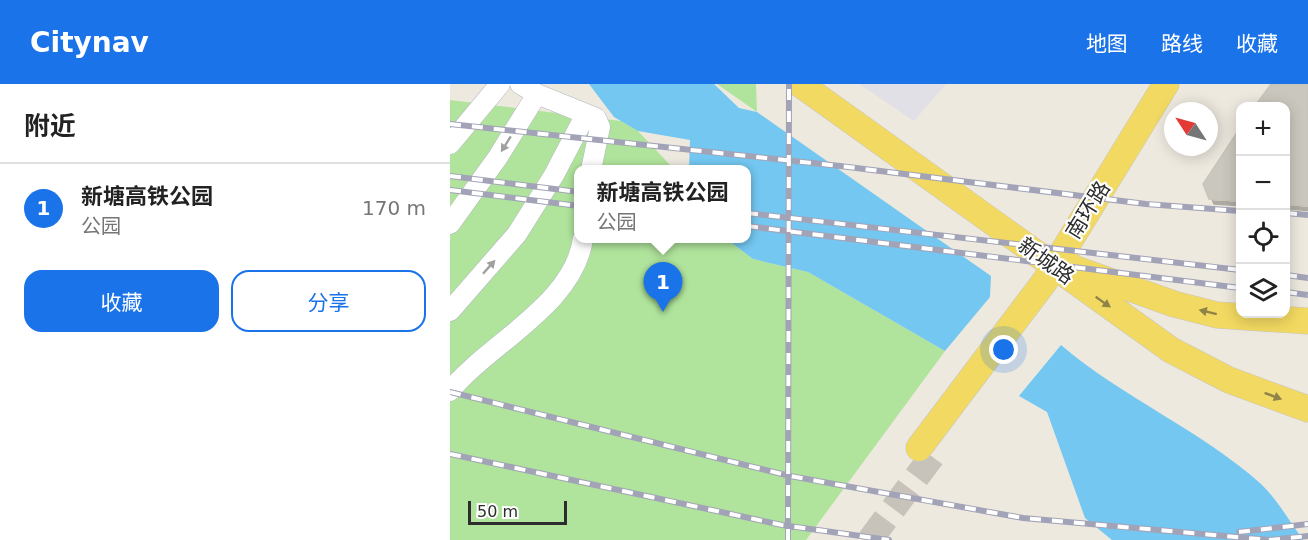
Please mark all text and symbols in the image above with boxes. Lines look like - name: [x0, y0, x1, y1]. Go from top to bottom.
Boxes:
- text: Citynav: [30, 26, 149, 59]
- text: 地图: [1086, 32, 1128, 56]
- text: 路线: [1161, 32, 1203, 56]
- text: 收藏: [1236, 32, 1278, 56]
- north arrow: [1164, 102, 1218, 156]
- map controls: [1236, 102, 1290, 318]
- button: +: [1236, 102, 1290, 156]
- text: 附近: [24, 111, 76, 141]
- one-way arrow: [500, 136, 511, 152]
- button: −: [1236, 156, 1290, 210]
- popup: [574, 165, 751, 243]
- street label: 南环路: [1061, 177, 1115, 243]
- text: 新塘高铁公园: [596, 180, 729, 205]
- text: 新塘高铁公园: [81, 184, 213, 209]
- text: 1: [37, 196, 50, 220]
- text: 170 m: [362, 196, 426, 220]
- text: 公园: [596, 210, 636, 234]
- button: locate: [1236, 210, 1290, 264]
- text: 公园: [81, 214, 121, 238]
- street label: 新城路: [1013, 233, 1079, 289]
- one-way arrow: [482, 260, 495, 275]
- pin: 1: [644, 262, 682, 312]
- button: layers: [1236, 264, 1290, 318]
- button: 收藏: [24, 270, 219, 332]
- button: 分享: [231, 270, 426, 332]
- one-way arrow: [1094, 296, 1110, 308]
- one-way arrow: [1199, 307, 1217, 317]
- your location: [989, 335, 1018, 364]
- one-way arrow: [1264, 391, 1282, 401]
- scale bar: [468, 498, 567, 526]
- text: 50 m: [477, 502, 518, 521]

